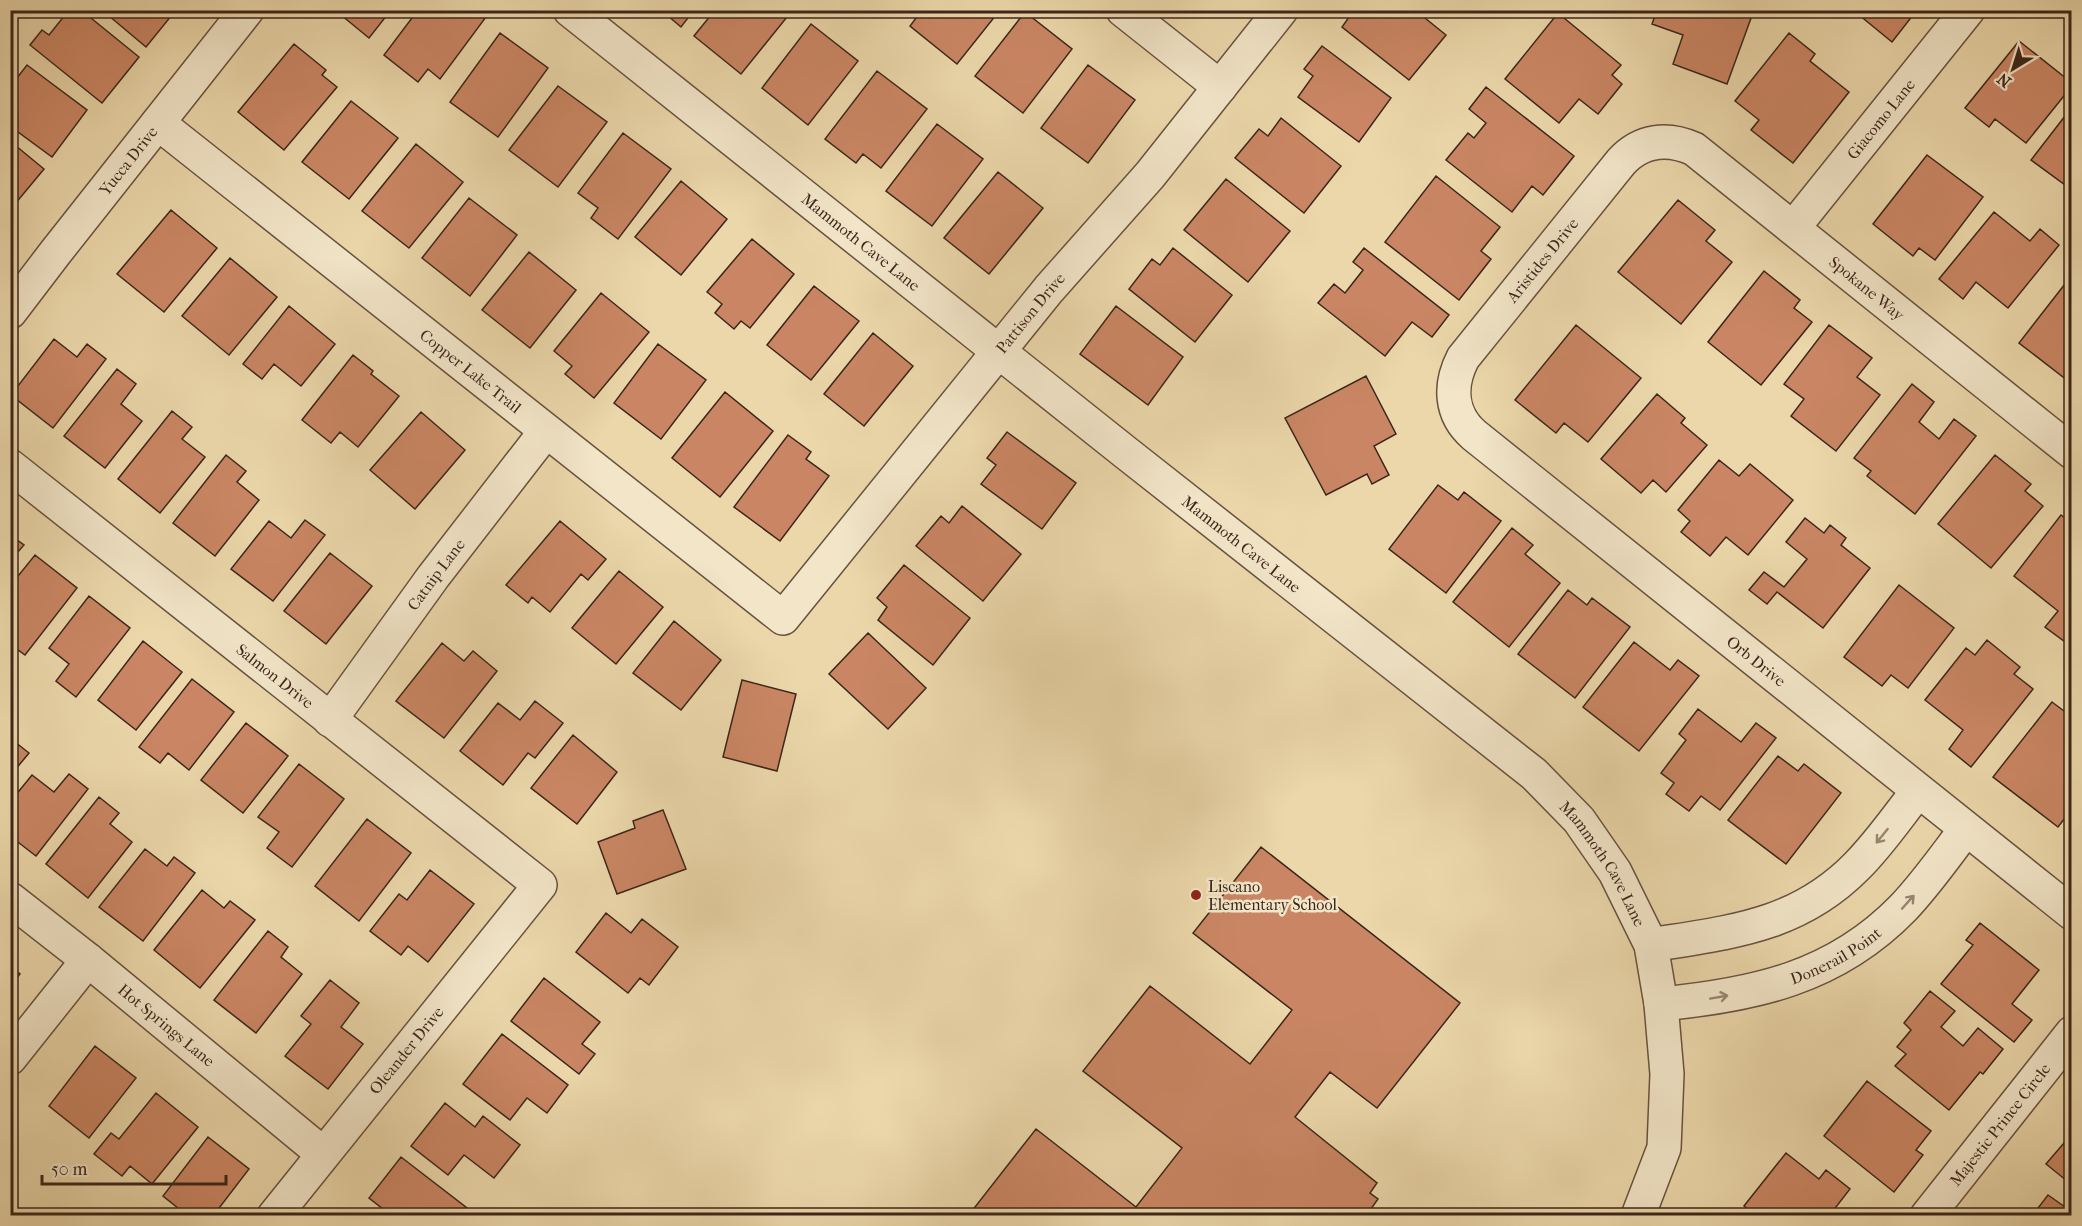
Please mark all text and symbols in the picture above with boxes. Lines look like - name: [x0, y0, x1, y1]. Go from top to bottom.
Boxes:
- north arrow: [1983, 39, 2043, 99]
- text: N: [1993, 69, 2015, 92]
- street label: Giacomo Lane: [1843, 75, 1919, 163]
- street label: Yucca Drive: [95, 122, 162, 200]
- street label: Mammoth Cave Lane: [798, 189, 924, 295]
- street label: Aristides Drive: [1502, 214, 1582, 307]
- street label: Spokane Way: [1825, 252, 1909, 325]
- street label: Pattison Drive: [992, 269, 1069, 357]
- street label: Copper Lake Trail: [416, 325, 525, 417]
- street label: Mammoth Cave Lane: [1178, 492, 1305, 597]
- street label: Catnip Lane: [403, 535, 469, 614]
- street label: Orb Drive: [1723, 632, 1790, 691]
- street label: Salmon Drive: [232, 640, 317, 712]
- street label: Mammoth Cave Lane: [1556, 797, 1649, 930]
- one-way arrow: [1876, 828, 1889, 844]
- place label: Liscano Elementary School: [1208, 877, 1337, 914]
- marker: Liscano Elementary School: [1189, 888, 1203, 902]
- one-way arrow: [1900, 895, 1914, 910]
- street label: Donerail Point: [1788, 923, 1885, 989]
- street label: Hot Springs Lane: [114, 980, 219, 1071]
- one-way arrow: [1708, 991, 1728, 1002]
- street label: Oleander Drive: [365, 1003, 448, 1098]
- street label: Majestic Prince Circle: [1946, 1059, 2054, 1190]
- scale bar: [42, 1148, 226, 1186]
- text: 50 m: [51, 1159, 88, 1180]

